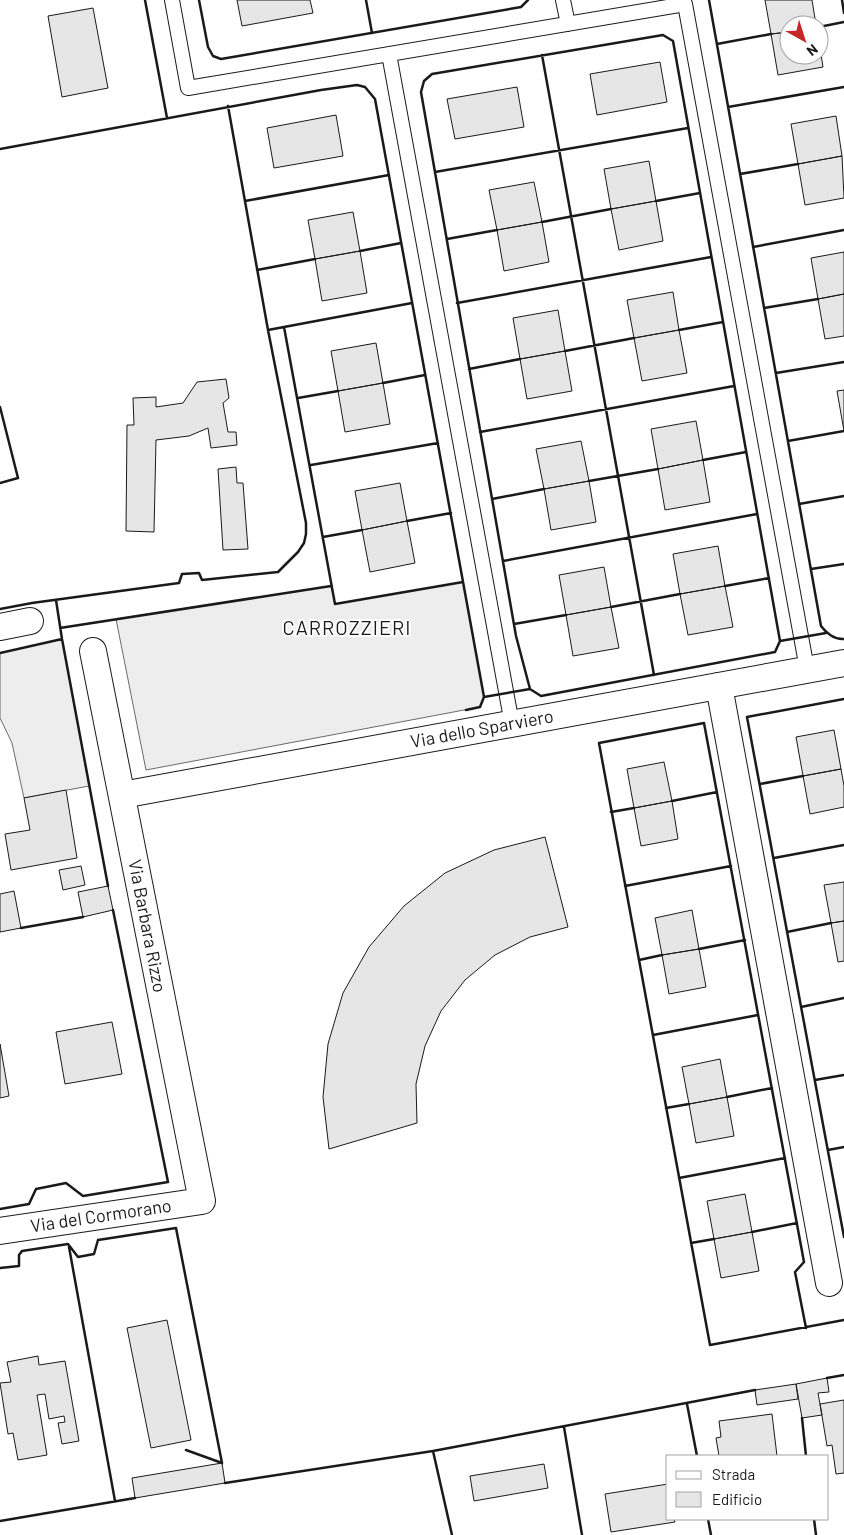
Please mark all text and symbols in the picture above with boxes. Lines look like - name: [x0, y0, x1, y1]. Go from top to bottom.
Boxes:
- north arrow: [779, 15, 829, 65]
- text: N: [804, 41, 821, 60]
- district label: CARROZZIERI: [283, 615, 411, 639]
- street label: Via dello Sparviero: [409, 704, 555, 752]
- street label: Via Barbara Rizzo: [124, 858, 172, 994]
- street label: Via del Cormorano: [29, 1194, 173, 1236]
- legend: [666, 1455, 829, 1520]
- text: Strada: [712, 1465, 755, 1483]
- text: Edificio: [712, 1490, 762, 1508]

